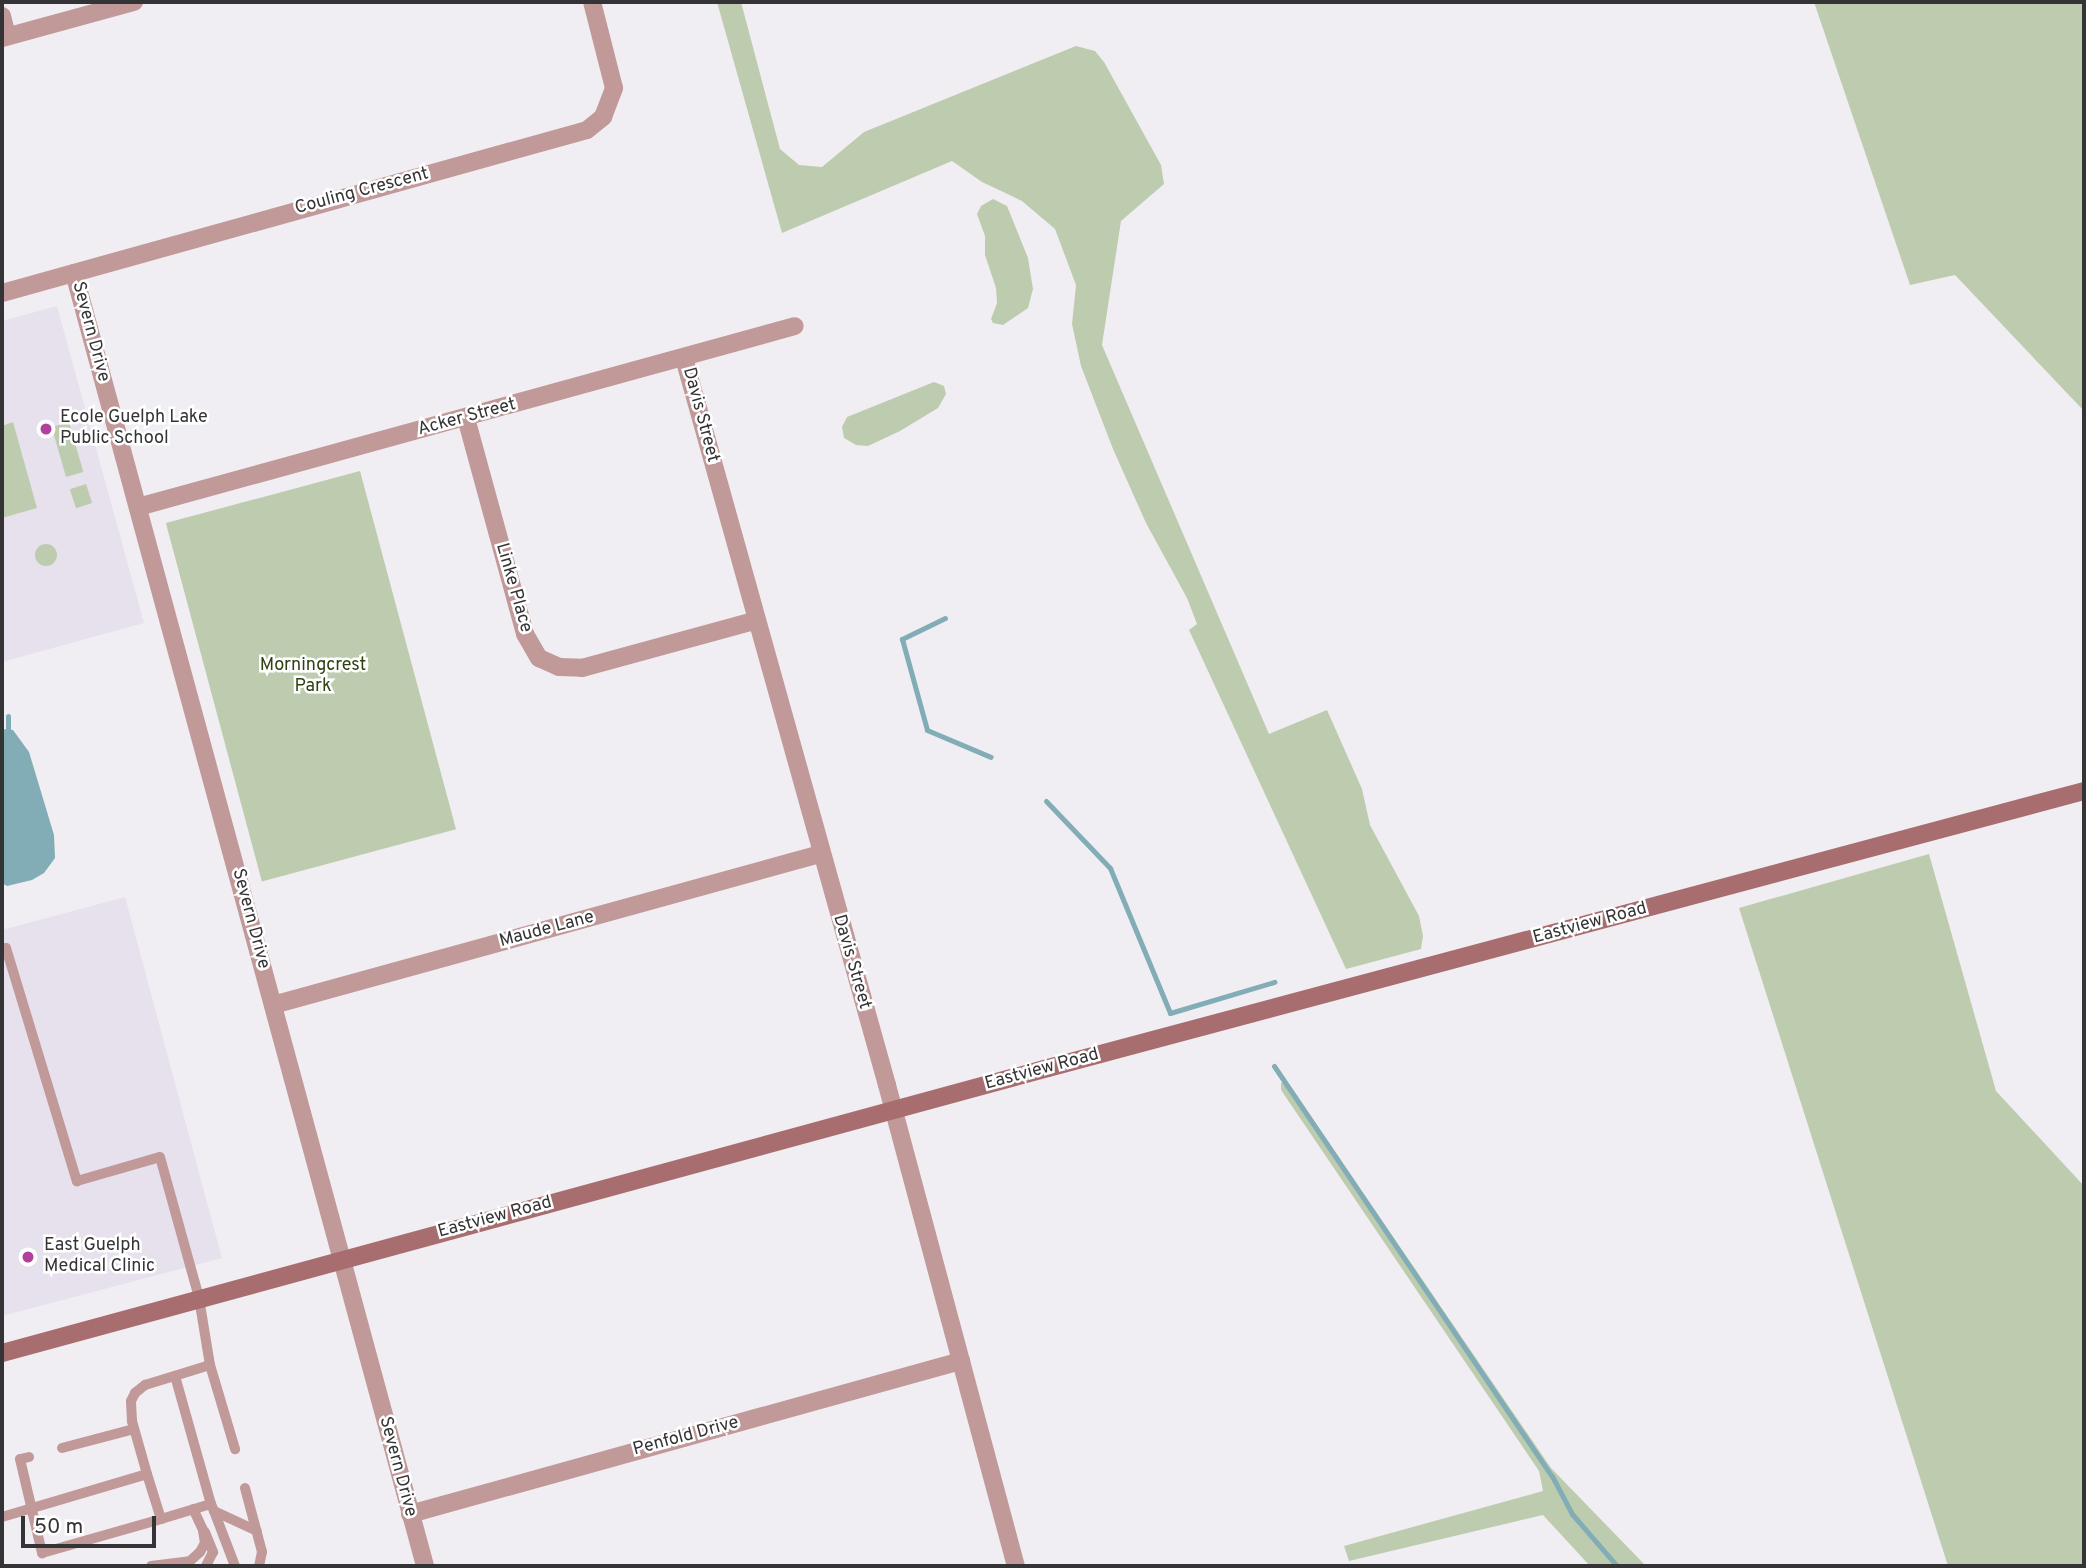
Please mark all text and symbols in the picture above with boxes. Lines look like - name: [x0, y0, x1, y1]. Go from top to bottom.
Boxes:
- street label: Couling Crescent: [293, 164, 431, 220]
- street label: Severn Drive: [66, 280, 114, 384]
- street label: Davis Street: [677, 365, 723, 465]
- street label: Acker Street: [416, 395, 518, 441]
- place label: Ecole Guelph Lake Public School: [60, 408, 208, 450]
- marker: Ecole Guelph Lake Public School: [38, 421, 54, 437]
- street label: Linke Place: [490, 541, 536, 635]
- park label: Morningcrest Park: [260, 656, 366, 698]
- street label: Severn Drive: [226, 867, 274, 971]
- street label: Eastview Road: [1531, 898, 1649, 950]
- street label: Maude Lane: [497, 907, 597, 953]
- street label: Davis Street: [827, 912, 875, 1012]
- street label: Eastview Road: [983, 1044, 1101, 1096]
- street label: Eastview Road: [436, 1192, 554, 1244]
- place label: East Guelph Medical Clinic: [44, 1236, 155, 1278]
- marker: East Guelph Medical Clinic: [18, 1247, 38, 1267]
- street label: Penfold Drive: [631, 1413, 741, 1461]
- street label: Severn Drive: [373, 1415, 421, 1519]
- scale bar: [24, 1502, 159, 1546]
- text: 50 m: [34, 1514, 83, 1541]

